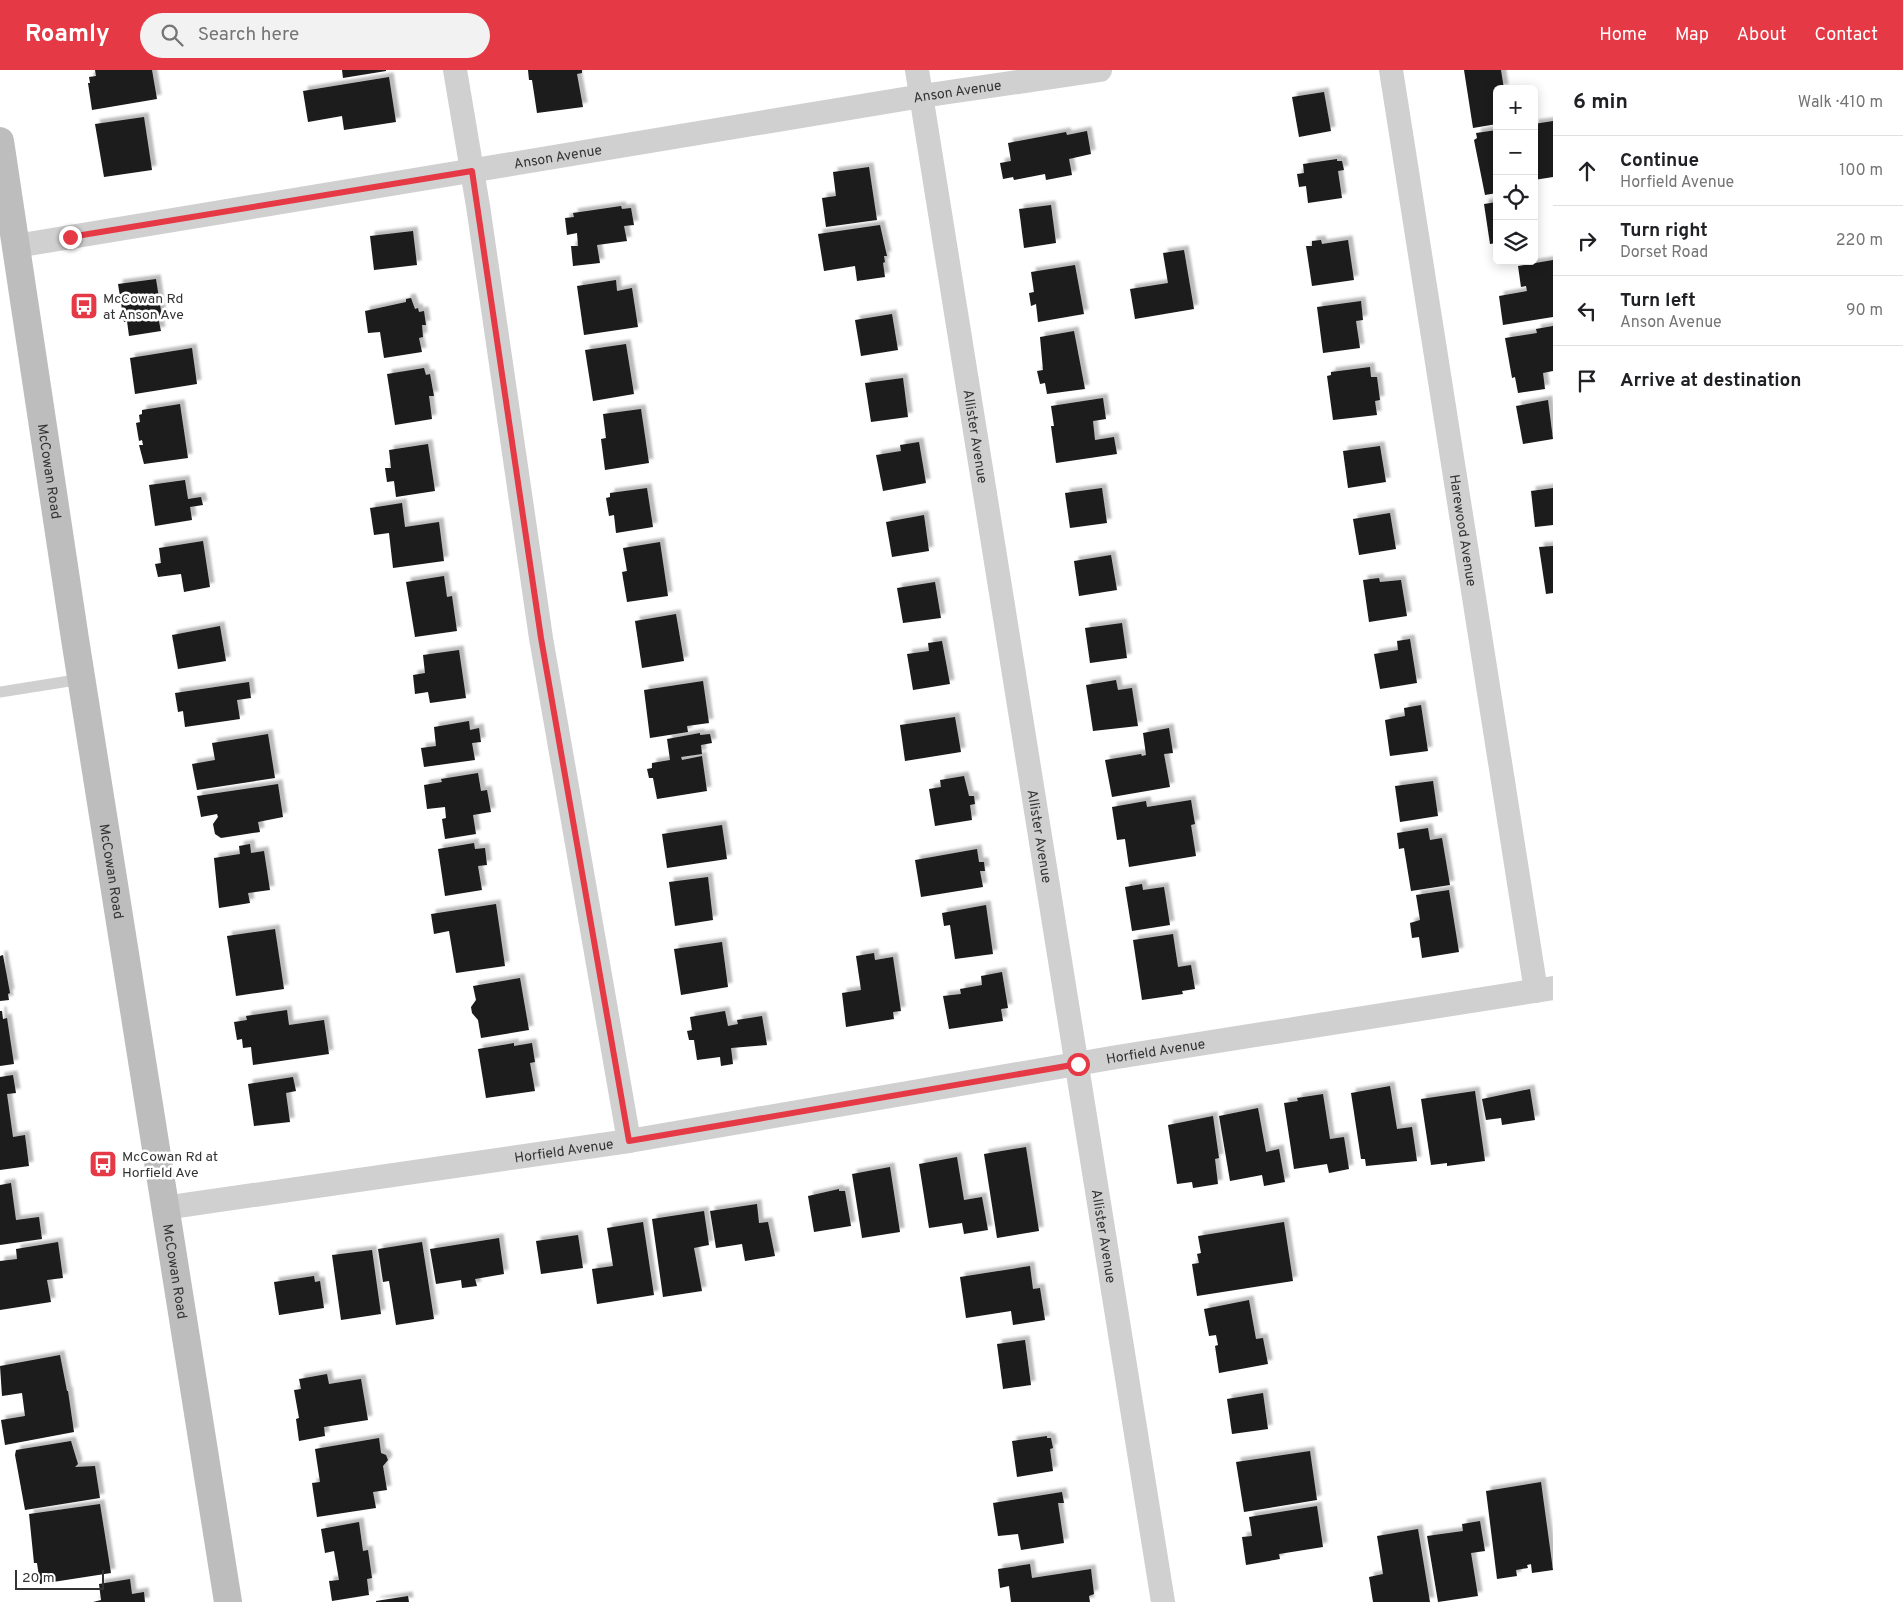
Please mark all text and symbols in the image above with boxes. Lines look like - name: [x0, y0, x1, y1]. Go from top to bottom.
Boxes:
- search box: [140, 13, 490, 58]
- text: Roamly: [25, 20, 110, 50]
- icon: search: [158, 21, 186, 49]
- text: Search here: [198, 23, 299, 47]
- text: Home: [1599, 24, 1647, 47]
- text: Map: [1675, 24, 1709, 47]
- text: About: [1737, 24, 1786, 47]
- text: Contact: [1814, 24, 1878, 47]
- street label: Anson Avenue: [912, 77, 1003, 107]
- map controls: [1493, 85, 1538, 265]
- button: +: [1493, 85, 1538, 130]
- text: 6 min: [1573, 89, 1628, 116]
- text: Walk · 410 m: [1798, 93, 1883, 113]
- button: −: [1493, 130, 1538, 175]
- street label: Anson Avenue: [513, 142, 603, 173]
- text: Continue: [1620, 149, 1699, 173]
- icon: ahead: [1573, 157, 1601, 185]
- text: 100 m: [1839, 161, 1883, 181]
- text: Horfield Avenue: [1620, 173, 1734, 193]
- button: locate: [1493, 175, 1538, 220]
- text: Turn right: [1620, 219, 1708, 243]
- button: layers: [1493, 220, 1538, 265]
- route end: [59, 226, 82, 249]
- icon: right: [1573, 227, 1601, 255]
- text: 220 m: [1836, 231, 1883, 251]
- text: Dorset Road: [1620, 243, 1708, 263]
- text: Turn left: [1620, 289, 1696, 313]
- bus stop icon: McCowan Rd at Anson Ave: [69, 291, 99, 321]
- place label: McCowan Rd at Anson Ave: [103, 291, 184, 324]
- icon: left: [1573, 297, 1601, 325]
- text: 90 m: [1846, 301, 1883, 321]
- text: Anson Avenue: [1620, 313, 1722, 333]
- icon: arrive: [1573, 367, 1601, 395]
- text: Arrive at destination: [1620, 369, 1801, 393]
- street label: Allister Avenue: [958, 388, 990, 485]
- street label: McCowan Road: [33, 423, 64, 520]
- street label: Harewood Avenue: [1445, 473, 1479, 588]
- street label: Allister Avenue: [1023, 788, 1054, 885]
- street label: McCowan Road: [95, 823, 126, 920]
- street label: Horfield Avenue: [1105, 1036, 1207, 1069]
- route start: [1067, 1053, 1090, 1076]
- street label: Horfield Avenue: [513, 1136, 615, 1167]
- bus stop icon: McCowan Rd at Horfield Ave: [88, 1149, 118, 1179]
- place label: McCowan Rd at Horfield Ave: [122, 1149, 218, 1182]
- street label: Allister Avenue: [1087, 1188, 1119, 1284]
- street label: McCowan Road: [158, 1223, 190, 1320]
- scale bar: [15, 1567, 104, 1590]
- text: 20 m: [22, 1570, 55, 1587]

